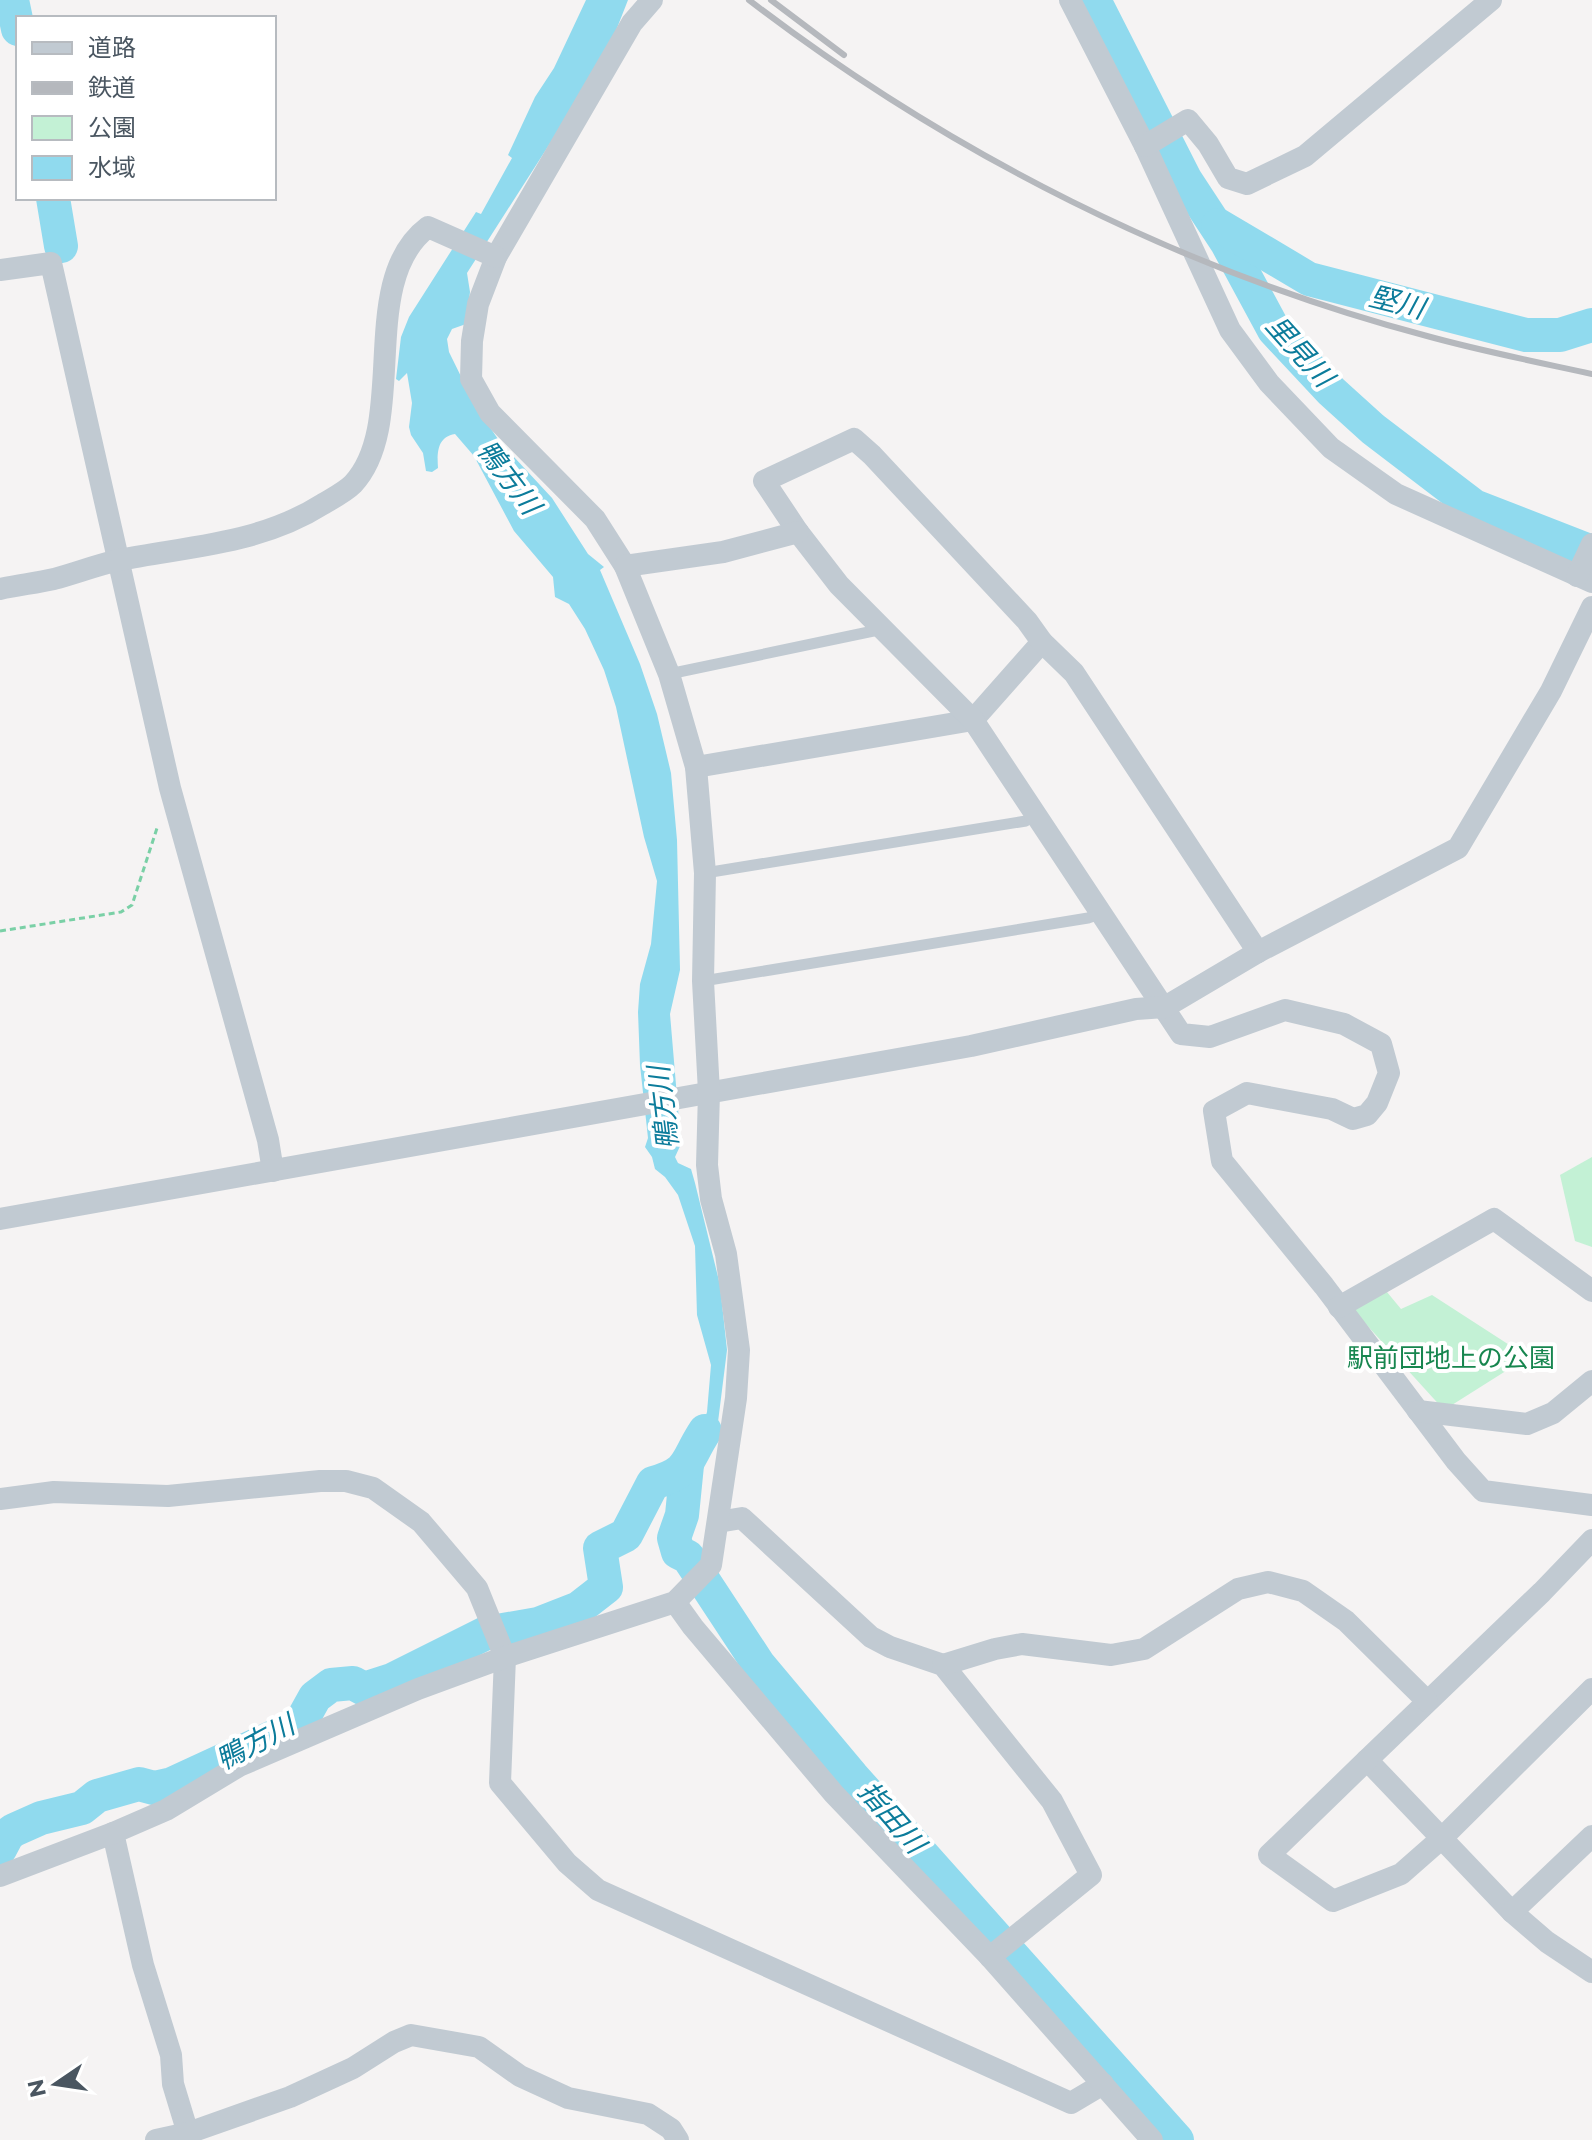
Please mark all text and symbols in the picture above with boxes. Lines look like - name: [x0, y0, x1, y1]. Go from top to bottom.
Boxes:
- legend: [16, 16, 276, 200]
- text: 道路: [88, 33, 136, 62]
- text: 鉄道: [88, 73, 136, 102]
- text: 公園: [88, 113, 136, 142]
- text: 水域: [88, 153, 136, 182]
- water label: 堅川: [1366, 279, 1431, 326]
- water label: 里見川: [1259, 308, 1343, 396]
- water label: 鴨方川: [470, 433, 550, 523]
- water label: 鴨方川: [641, 1061, 685, 1152]
- park label: 駅前団地上の公園: [1347, 1342, 1555, 1374]
- water label: 鴨方川: [210, 1706, 303, 1777]
- water label: 指田川: [852, 1774, 934, 1862]
- north arrow: [16, 2044, 96, 2124]
- text: N: [22, 2077, 52, 2100]

